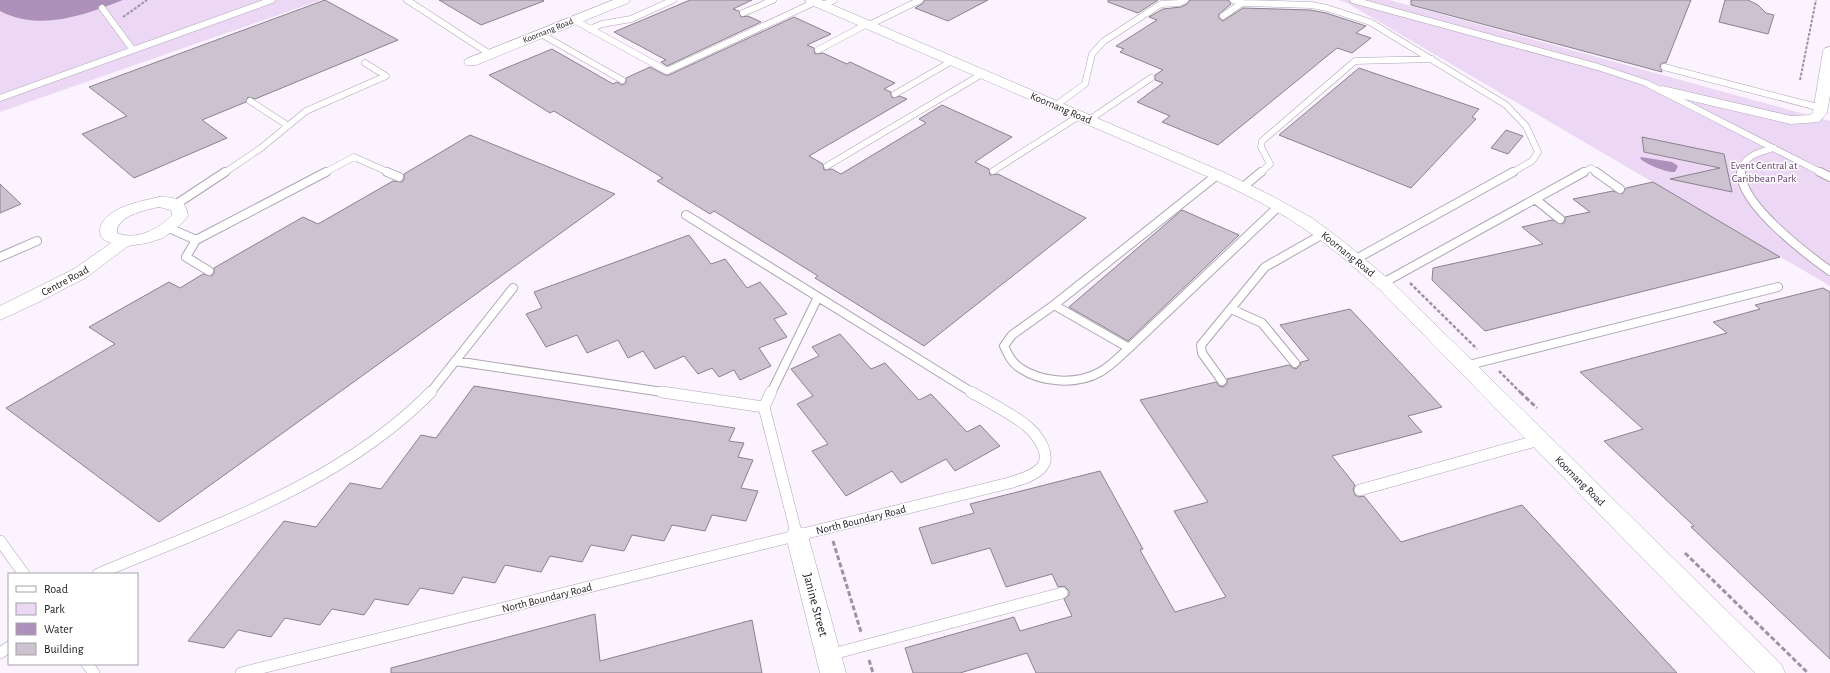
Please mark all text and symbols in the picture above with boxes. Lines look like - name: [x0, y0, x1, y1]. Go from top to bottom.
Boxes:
- street label: Koornang Road: [522, 17, 575, 45]
- street label: Koornang Road: [1029, 90, 1094, 126]
- park label: Event Central at Caribbean Park: [1731, 160, 1798, 184]
- street label: Koornang Road: [1319, 229, 1377, 279]
- street label: Centre Road: [39, 264, 91, 298]
- street label: Koornang Road: [1553, 454, 1607, 508]
- street label: North Boundary Road: [815, 503, 907, 537]
- street label: Janine Street: [800, 572, 830, 638]
- legend: [8, 573, 138, 665]
- street label: North Boundary Road: [501, 581, 593, 615]
- text: Road: [44, 583, 68, 595]
- text: Park: [44, 603, 65, 615]
- text: Water: [44, 623, 73, 635]
- text: Building: [44, 643, 84, 655]

